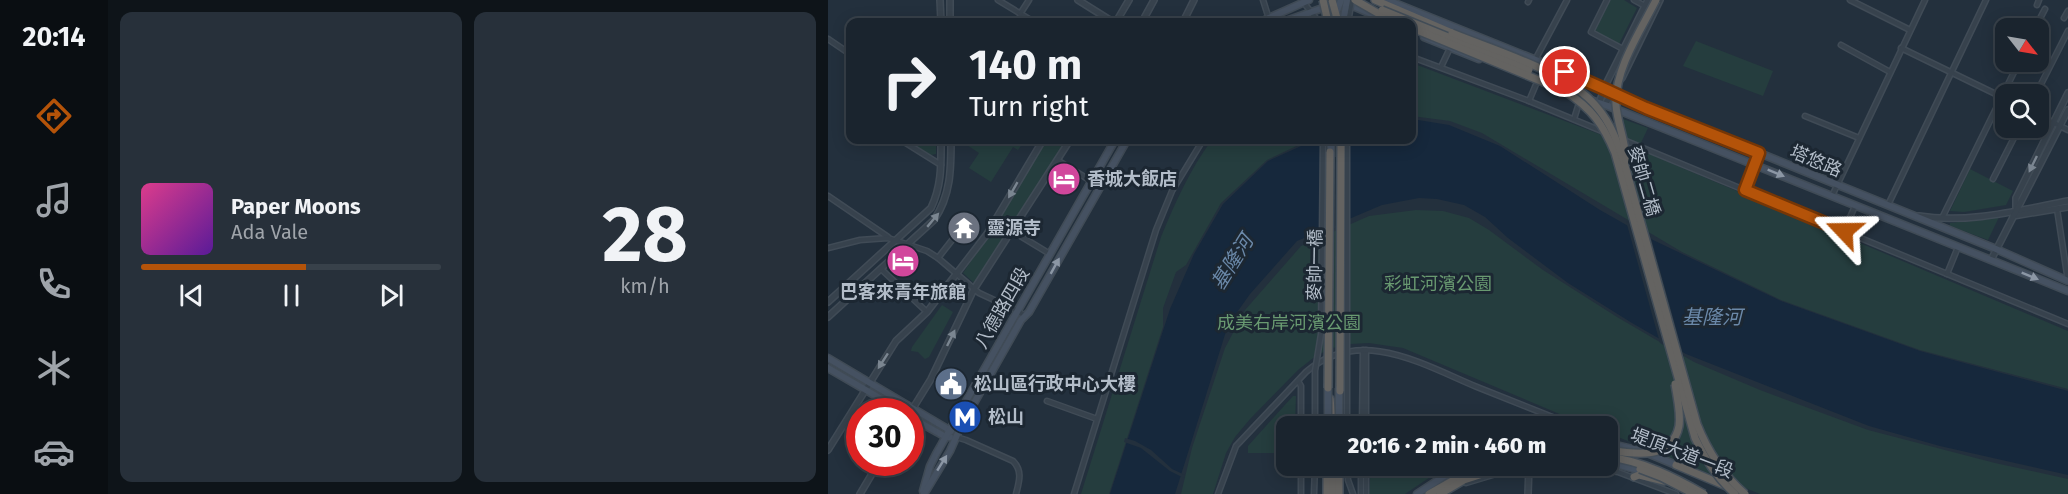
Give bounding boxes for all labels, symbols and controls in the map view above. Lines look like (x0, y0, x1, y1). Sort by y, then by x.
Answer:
north arrow (1995, 18, 2049, 72)
map controls (1995, 18, 2049, 138)
text: 20:14 (22, 21, 86, 53)
text: 140 m (969, 40, 1082, 90)
icon: right (870, 42, 948, 120)
pin (1539, 46, 1590, 97)
icon: arrive (1548, 55, 1581, 88)
button: search (1995, 84, 2049, 138)
text: Turn right (969, 91, 1089, 123)
icon: directions (33, 95, 75, 137)
street label: 塔悠路 (1787, 140, 1845, 182)
street label: 麥帥二橋 (1624, 143, 1664, 219)
one-way arrow (2028, 156, 2037, 173)
hotel icon: 香城大飯店 (1046, 161, 1082, 197)
place label: 香城大飯店 (1087, 168, 1177, 190)
one-way arrow (1767, 169, 1785, 178)
icon: music (33, 179, 75, 221)
one-way arrow (1008, 181, 1018, 198)
text: 28 (602, 188, 688, 282)
text: Paper Moons (231, 193, 361, 220)
position arrow (1812, 199, 1876, 263)
temple icon: 靈源寺 (946, 210, 982, 246)
one-way arrow (926, 212, 939, 228)
place label: 靈源寺 (987, 217, 1041, 239)
text: Ada Vale (231, 220, 308, 244)
water label: 基隆河 (1206, 227, 1260, 294)
street label: 麥帥一橋 (1303, 229, 1327, 301)
hotel icon: 巴客來青年旅館 (885, 243, 921, 279)
one-way arrow (1049, 258, 1060, 274)
icon: phone (33, 263, 75, 305)
street label: 八德路四段 (970, 264, 1034, 352)
one-way arrow (2021, 271, 2039, 281)
park label: 彩虹河濱公園 (1384, 273, 1492, 295)
text: km/h (620, 274, 670, 298)
icon: previous (175, 279, 208, 312)
icon: pause (275, 279, 308, 312)
icon: next (375, 279, 408, 312)
place label: 巴客來青年旅館 (840, 281, 966, 303)
water label: 基隆河 (1682, 305, 1746, 329)
park label: 成美右岸河濱公園 (1217, 312, 1361, 334)
one-way arrow (946, 330, 956, 347)
icon: climate (33, 347, 75, 389)
one-way arrow (878, 353, 889, 369)
public building icon: 松山區行政中心大樓 (933, 366, 969, 402)
place label: 松山區行政中心大樓 (974, 373, 1136, 395)
speed limit sign: 30 (846, 398, 924, 476)
metro station icon: 松山 (947, 399, 983, 435)
place label: 松山 (988, 406, 1024, 428)
street label: 堤頂大道一段 (1628, 423, 1736, 483)
icon: car (33, 431, 75, 473)
text: 20:16 · 2 min · 460 m (1348, 432, 1546, 459)
one-way arrow (937, 454, 948, 471)

